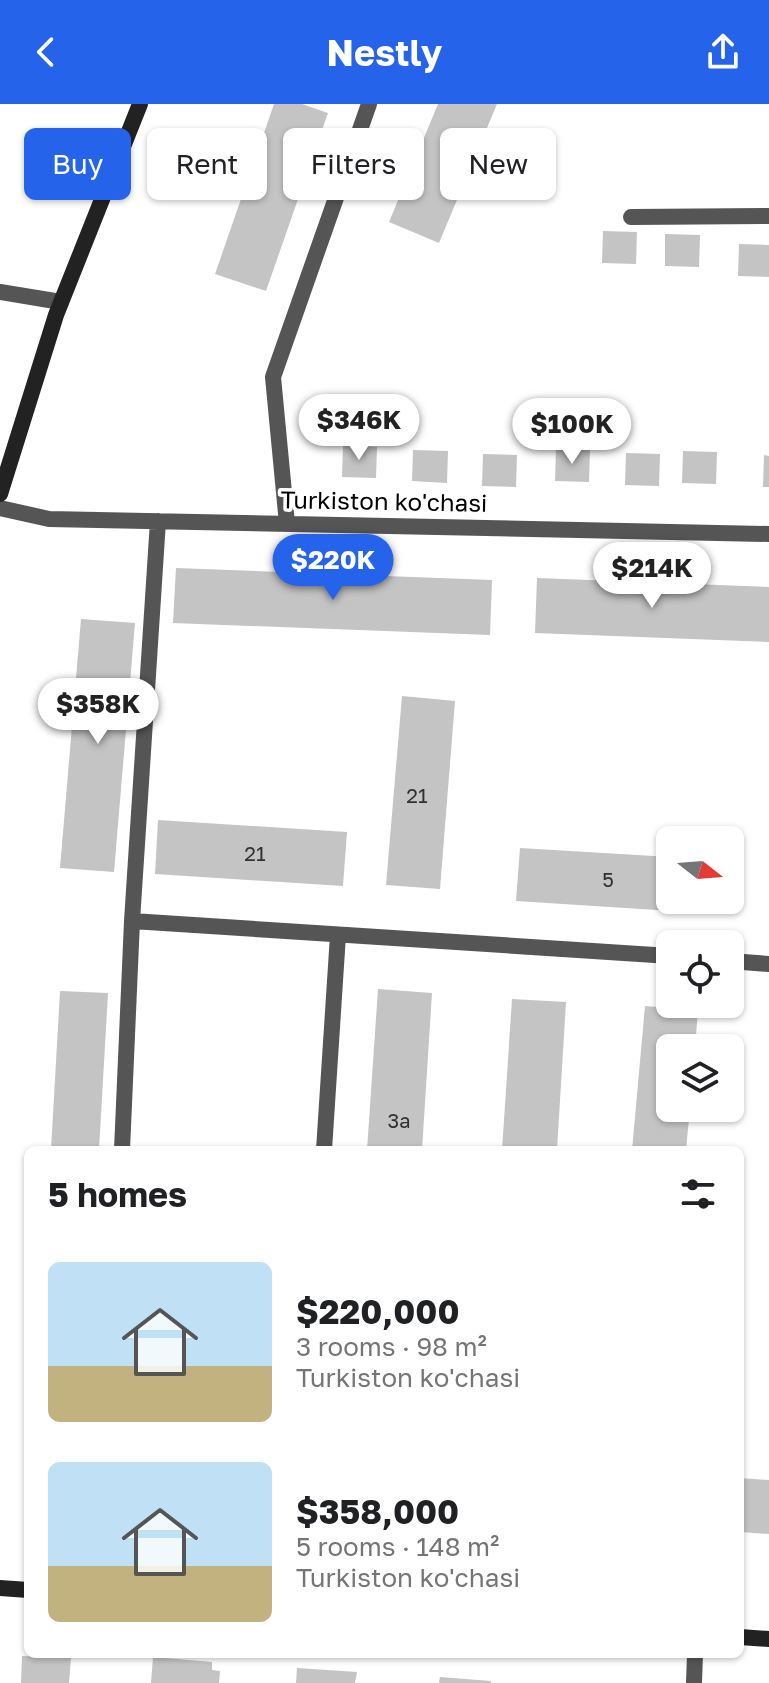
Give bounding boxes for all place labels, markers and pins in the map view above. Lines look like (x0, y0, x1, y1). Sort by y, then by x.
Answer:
pin: $346K (303, 394, 415, 462)
pin: $100K (516, 398, 628, 466)
pin: $220K (277, 534, 389, 602)
pin: $214K (596, 542, 708, 610)
pin: $358K (42, 678, 154, 746)

